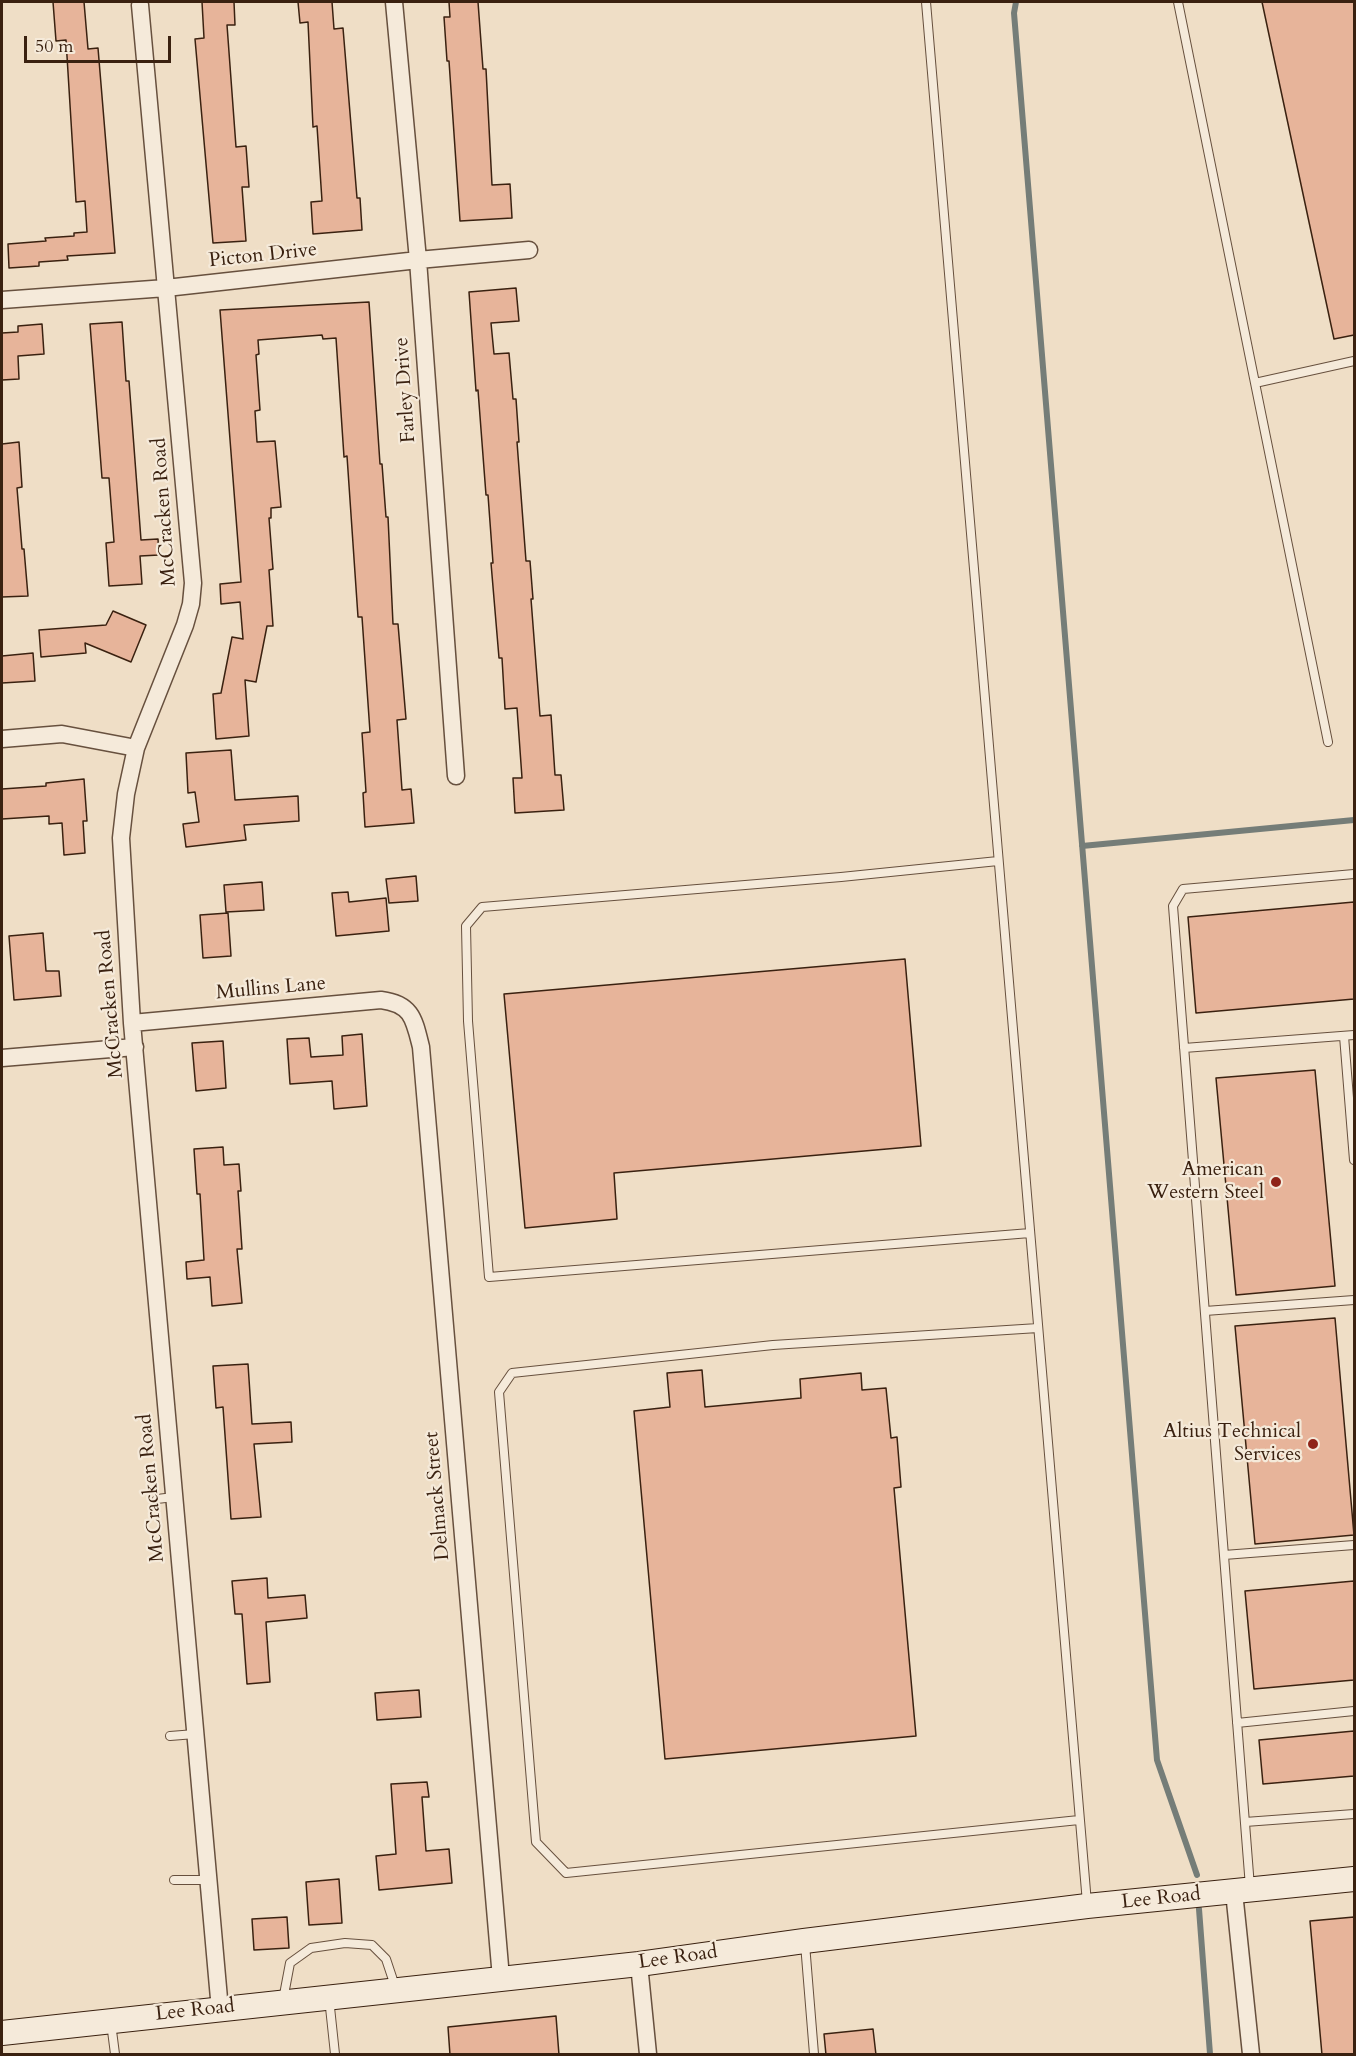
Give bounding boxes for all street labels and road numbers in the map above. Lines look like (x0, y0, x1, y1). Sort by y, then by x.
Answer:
street label: Picton Drive (208, 238, 318, 274)
street label: Farley Drive (390, 336, 422, 444)
street label: McCracken Road (148, 437, 182, 587)
street label: McCracken Road (93, 929, 129, 1079)
street label: Mullins Lane (215, 972, 327, 1006)
street label: McCracken Road (134, 1413, 170, 1563)
street label: Delmack Street (420, 1431, 456, 1561)
street label: Lee Road (1120, 1883, 1202, 1915)
street label: Lee Road (637, 1941, 719, 1975)
street label: Lee Road (154, 1995, 236, 2027)

